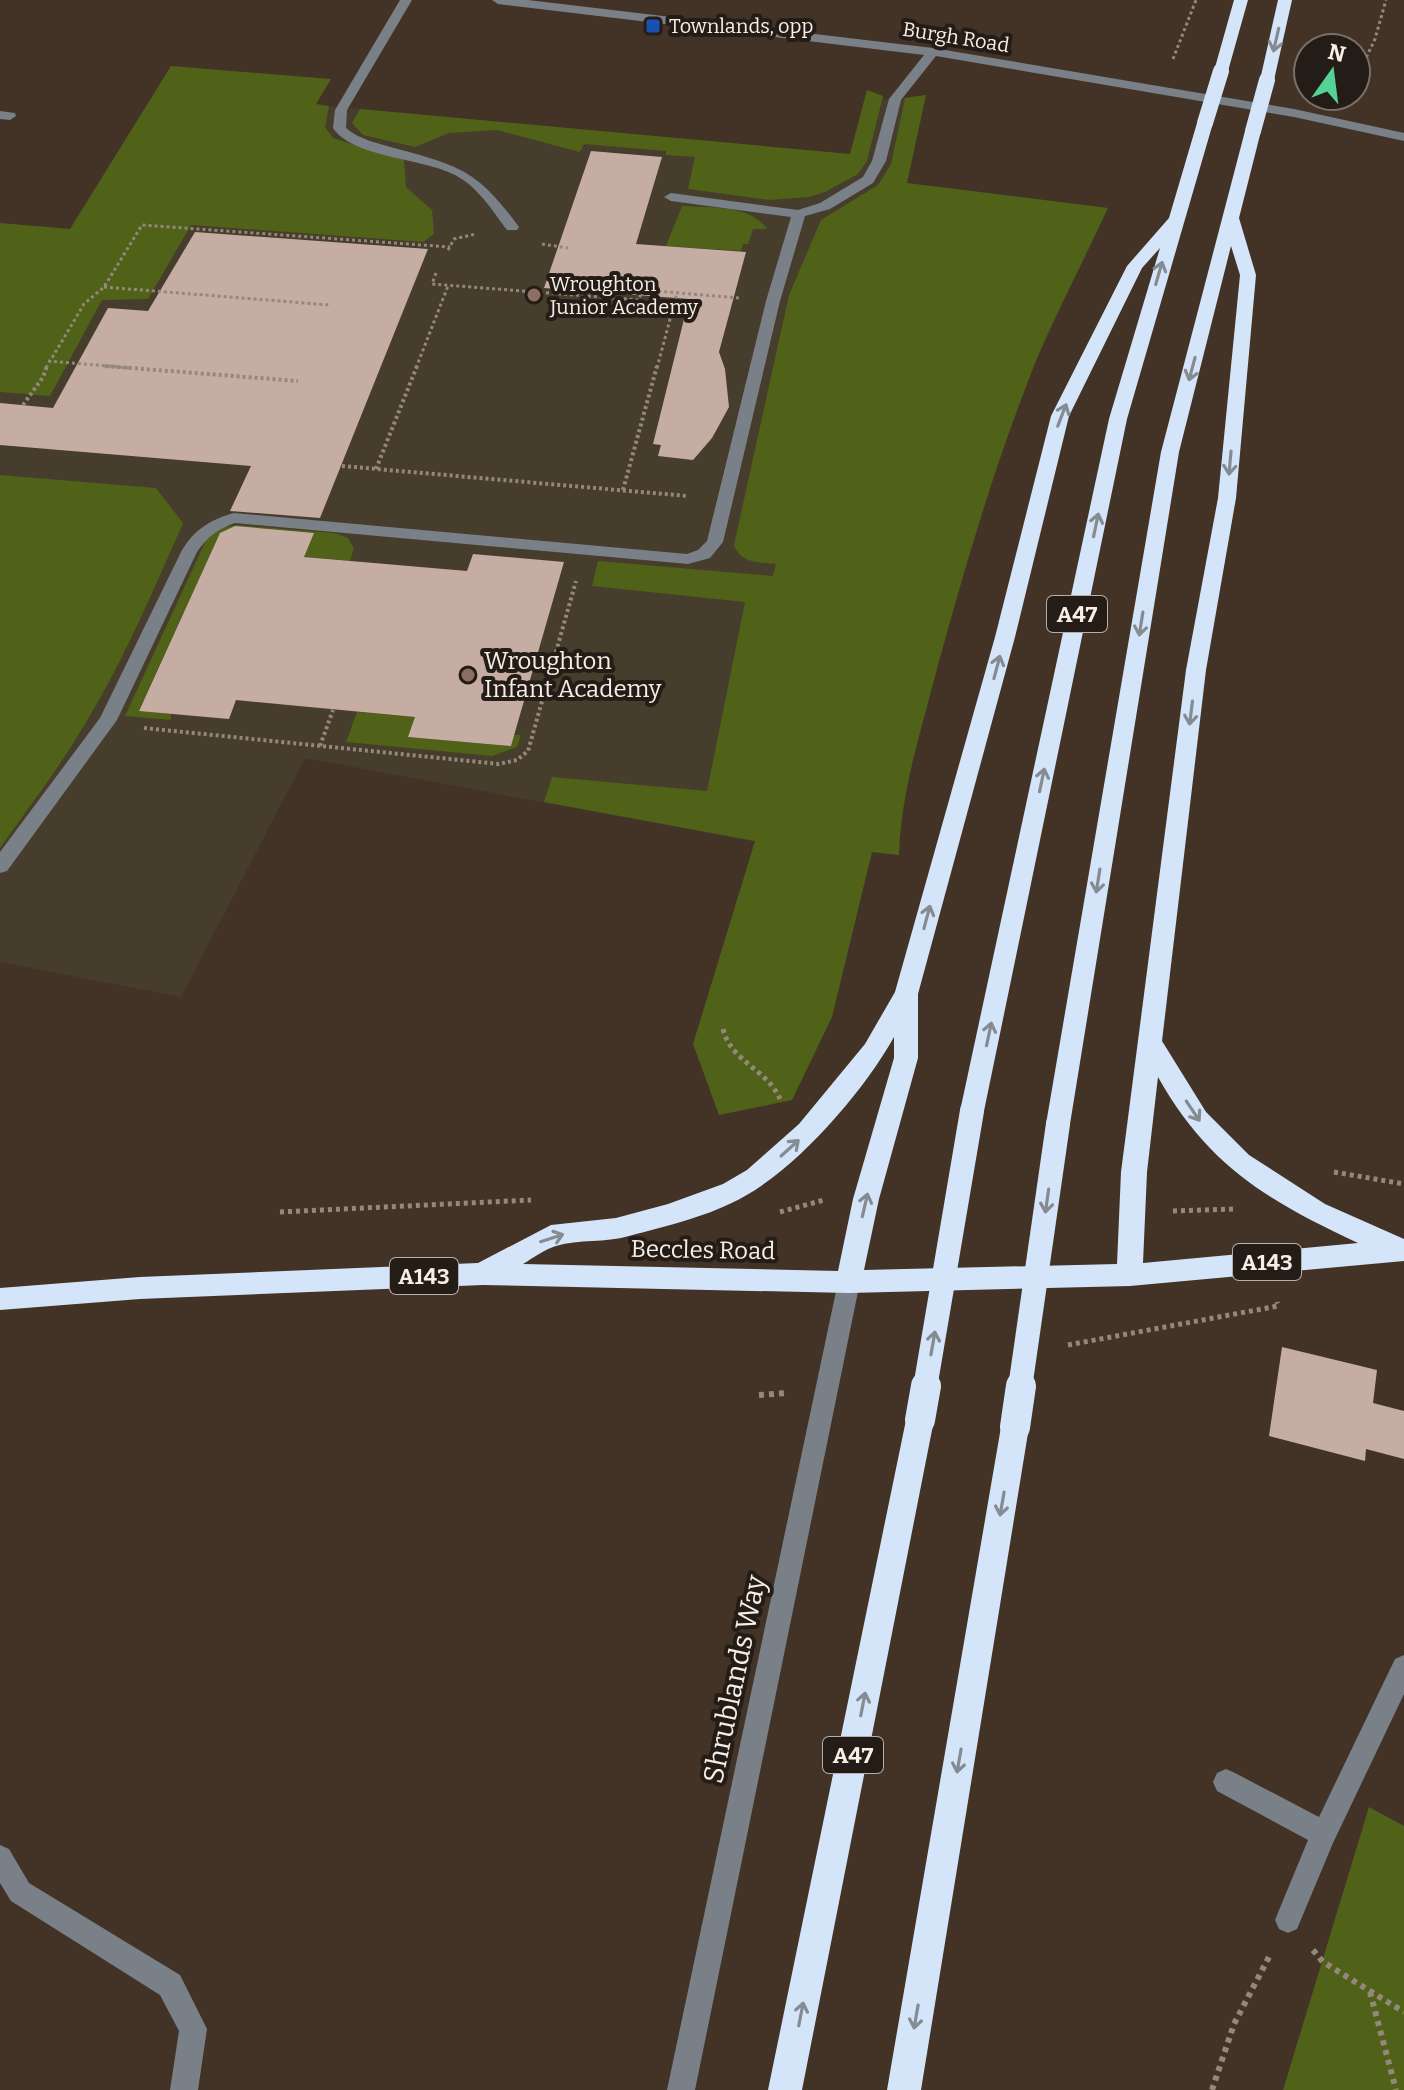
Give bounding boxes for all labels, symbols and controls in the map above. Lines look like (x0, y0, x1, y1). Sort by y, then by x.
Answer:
place label: Townlands, opp (669, 14, 813, 38)
marker: Townlands, opp (644, 17, 662, 35)
street label: Burgh Road (901, 17, 1011, 57)
one-way arrow (1268, 26, 1283, 52)
north arrow (1292, 32, 1372, 112)
text: N (1325, 38, 1348, 68)
one-way arrow (1152, 261, 1167, 287)
place label: Wroughton Junior Academy (549, 272, 699, 319)
marker: Wroughton Junior Academy (525, 286, 543, 304)
one-way arrow (1184, 356, 1199, 382)
one-way arrow (1056, 403, 1070, 428)
one-way arrow (1222, 449, 1237, 476)
one-way arrow (1089, 513, 1104, 539)
road number: A47 (1047, 596, 1107, 632)
one-way arrow (1133, 611, 1148, 636)
place label: Wroughton Infant Academy (484, 647, 662, 703)
one-way arrow (990, 654, 1005, 680)
marker: Wroughton Infant Academy (459, 666, 477, 684)
one-way arrow (1183, 700, 1198, 725)
one-way arrow (1035, 768, 1050, 793)
one-way arrow (1090, 867, 1105, 893)
one-way arrow (921, 905, 936, 931)
one-way arrow (982, 1022, 997, 1048)
one-way arrow (1184, 1099, 1201, 1121)
one-way arrow (780, 1138, 800, 1157)
one-way arrow (1039, 1188, 1054, 1214)
one-way arrow (858, 1193, 873, 1219)
one-way arrow (539, 1230, 564, 1244)
street label: Beccles Road (630, 1235, 776, 1265)
road number: A143 (1233, 1244, 1301, 1280)
road number: A143 (390, 1258, 458, 1294)
one-way arrow (926, 1331, 941, 1356)
one-way arrow (994, 1491, 1009, 1516)
street label: Shrublands Way (696, 1572, 773, 1786)
one-way arrow (856, 1691, 871, 1717)
road number: A47 (823, 1737, 883, 1773)
one-way arrow (951, 1747, 966, 1773)
one-way arrow (794, 2001, 809, 2027)
one-way arrow (908, 2004, 923, 2029)

